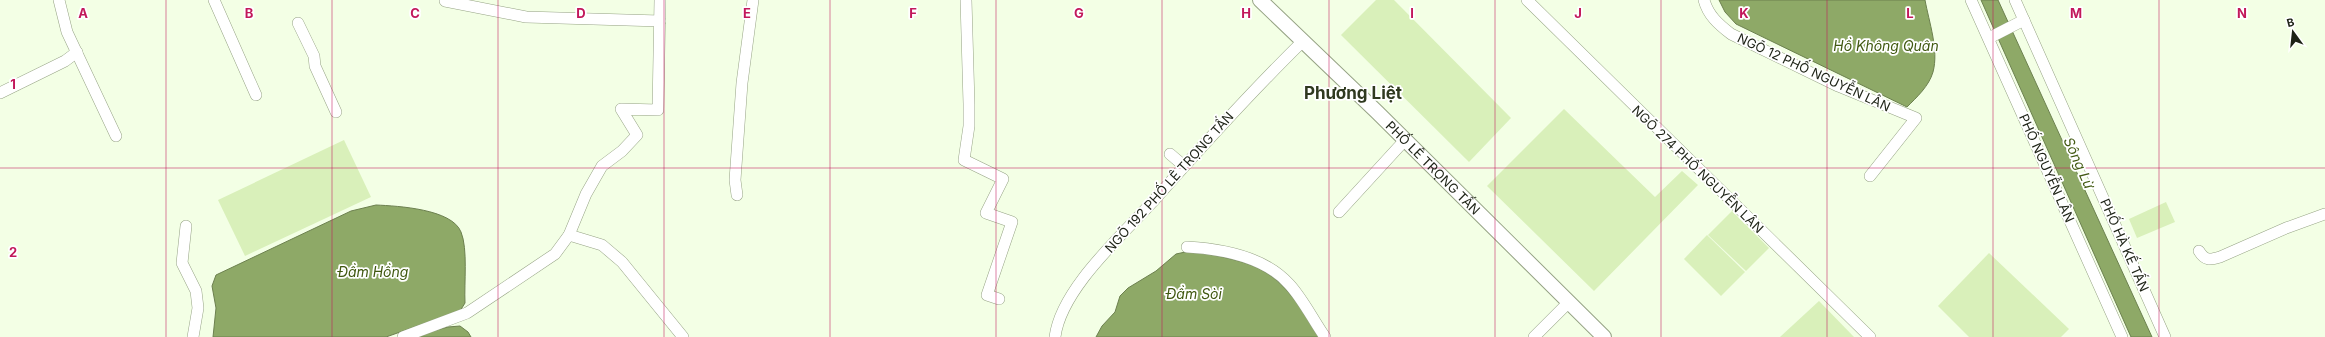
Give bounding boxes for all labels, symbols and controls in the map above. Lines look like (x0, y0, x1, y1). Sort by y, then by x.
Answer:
text: A (78, 5, 88, 21)
text: B (245, 5, 254, 21)
text: C (410, 5, 420, 21)
text: D (576, 5, 586, 21)
text: E (743, 5, 751, 21)
text: F (909, 5, 917, 21)
text: G (1074, 5, 1084, 21)
text: H (1241, 5, 1251, 21)
text: I (1410, 5, 1414, 21)
text: J (1574, 5, 1582, 21)
text: K (1739, 5, 1749, 21)
text: L (1906, 5, 1914, 21)
text: M (2070, 5, 2082, 21)
text: N (2237, 5, 2247, 21)
north arrow (2273, 12, 2313, 52)
text: B (2285, 15, 2296, 30)
street label: NGÕ 12 PHỐ NGUYỄN LÂN (1735, 27, 1894, 115)
water label: Hồ Không Quân (1833, 37, 1939, 54)
text: 1 (10, 76, 16, 92)
district label: Phương Liệt (1304, 83, 1402, 103)
street label: NGÕ 274 PHỐ NGUYỄN LÂN (1629, 100, 1769, 236)
street label: NGÕ 192 PHỐ LÊ TRỌNG TẤN (1100, 107, 1237, 256)
street label: PHỐ NGUYỄN LÂN (2016, 110, 2081, 225)
street label: PHỐ LÊ TRỌNG TẤN (1383, 117, 1484, 218)
water label: Sông Lừ (2061, 134, 2099, 192)
street label: PHỐ HÀ KẾ TẤN (2097, 195, 2154, 294)
text: 2 (9, 244, 17, 260)
water label: Đầm Hồng (337, 263, 409, 280)
water label: Đầm Sòi (1165, 285, 1223, 302)

